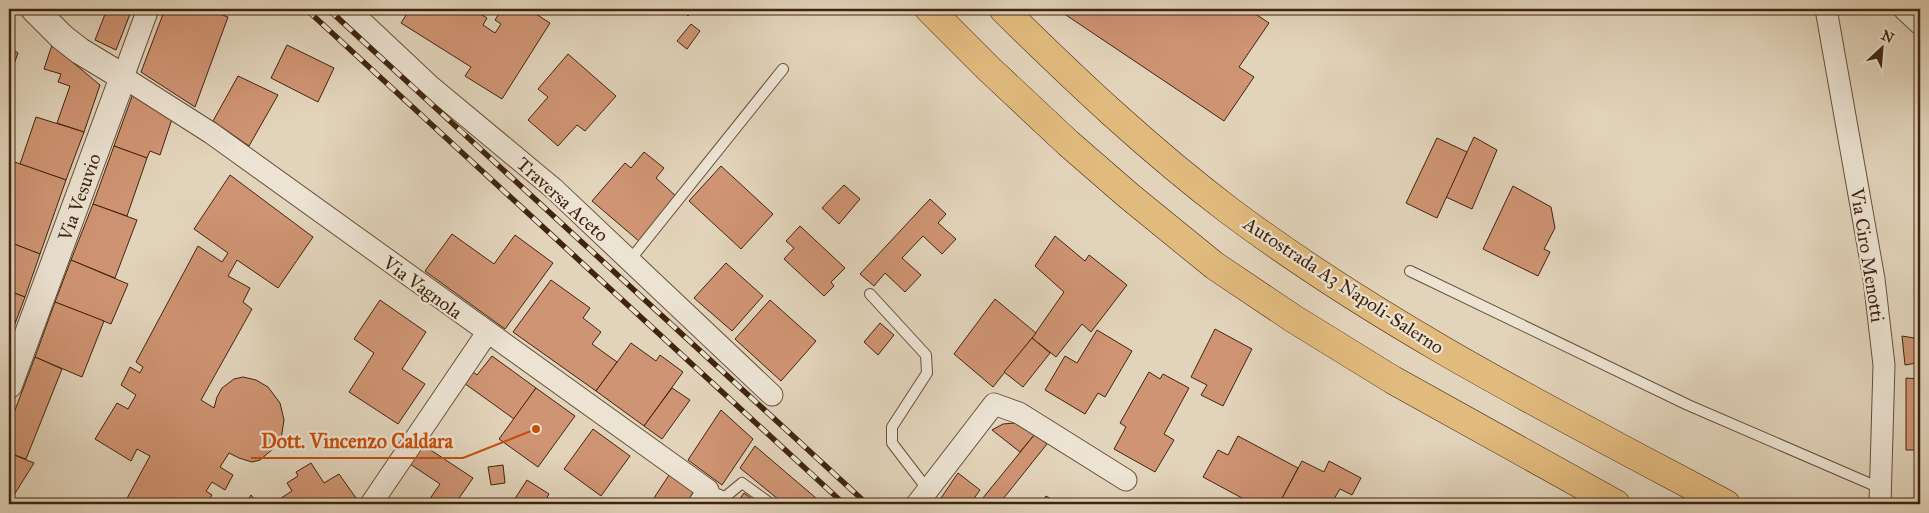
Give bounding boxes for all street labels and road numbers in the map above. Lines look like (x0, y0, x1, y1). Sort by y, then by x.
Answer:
street label: Via Vesuvio (53, 150, 106, 245)
street label: Traversa Aceto (512, 152, 614, 247)
street label: Via Ciro Menotti (1845, 185, 1889, 324)
street label: Autostrada A3 Napoli-Salerno (1238, 211, 1448, 359)
street label: Via Vagnola (377, 250, 468, 325)

